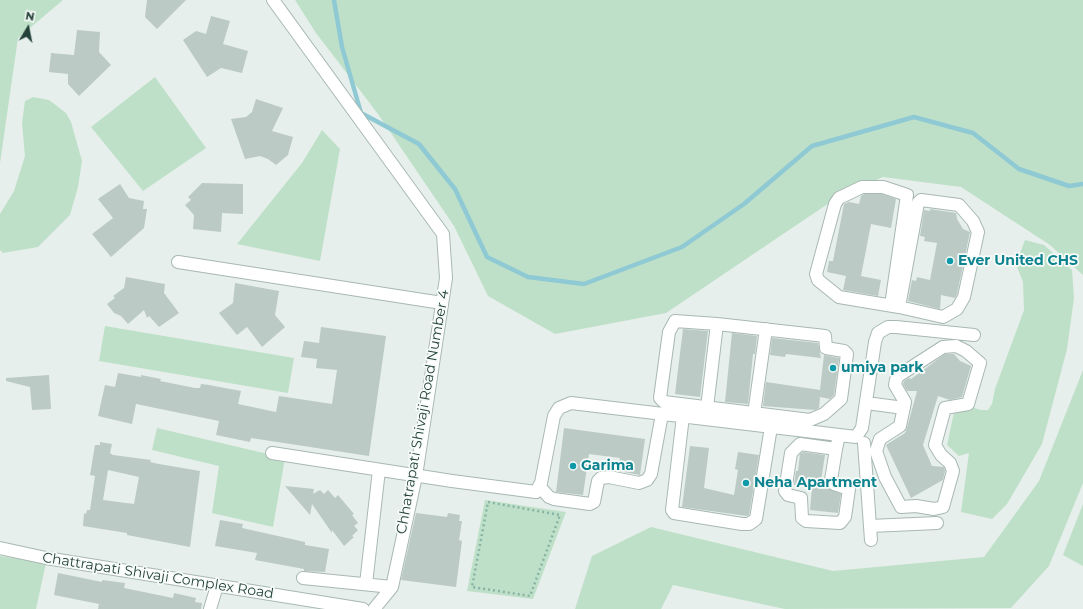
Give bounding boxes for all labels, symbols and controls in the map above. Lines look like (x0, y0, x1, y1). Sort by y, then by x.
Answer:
north arrow (8, 8, 48, 48)
text: N (24, 9, 36, 24)
place label: Ever United CHS (958, 253, 1078, 269)
marker: Ever United CHS (945, 256, 955, 266)
street label: Chhatrapati Shivaji Road Number 4 (393, 288, 453, 536)
place label: umiya park (841, 360, 924, 376)
marker: umiya park (828, 363, 838, 373)
place label: Garima (581, 458, 634, 474)
marker: Garima (568, 461, 578, 471)
place label: Neha Apartment (754, 475, 877, 491)
marker: Neha Apartment (741, 478, 751, 488)
street label: Chattrapati Shivaji Complex Road (41, 549, 275, 603)

